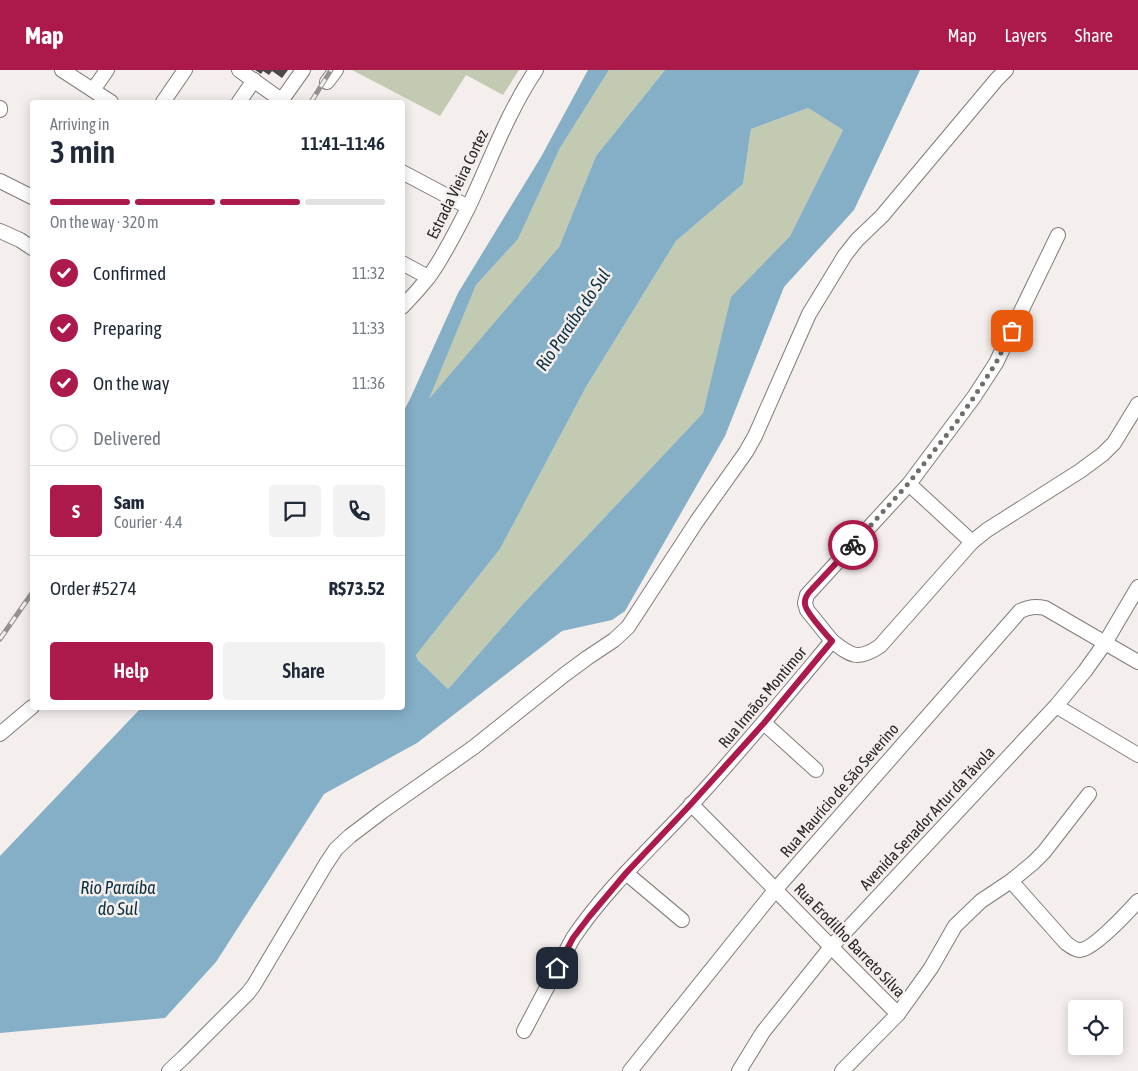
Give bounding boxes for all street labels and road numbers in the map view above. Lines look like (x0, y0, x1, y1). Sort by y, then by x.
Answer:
street label: Estrada Vieira Cortez (423, 126, 491, 242)
street label: Rua Irmãos Montimor (714, 643, 810, 751)
street label: Rua Maurício de São Severino (776, 720, 902, 860)
street label: Avenida Senador Artur da Távola (856, 743, 998, 893)
street label: Rua Erodilho Barreto Silva (791, 879, 909, 1001)

